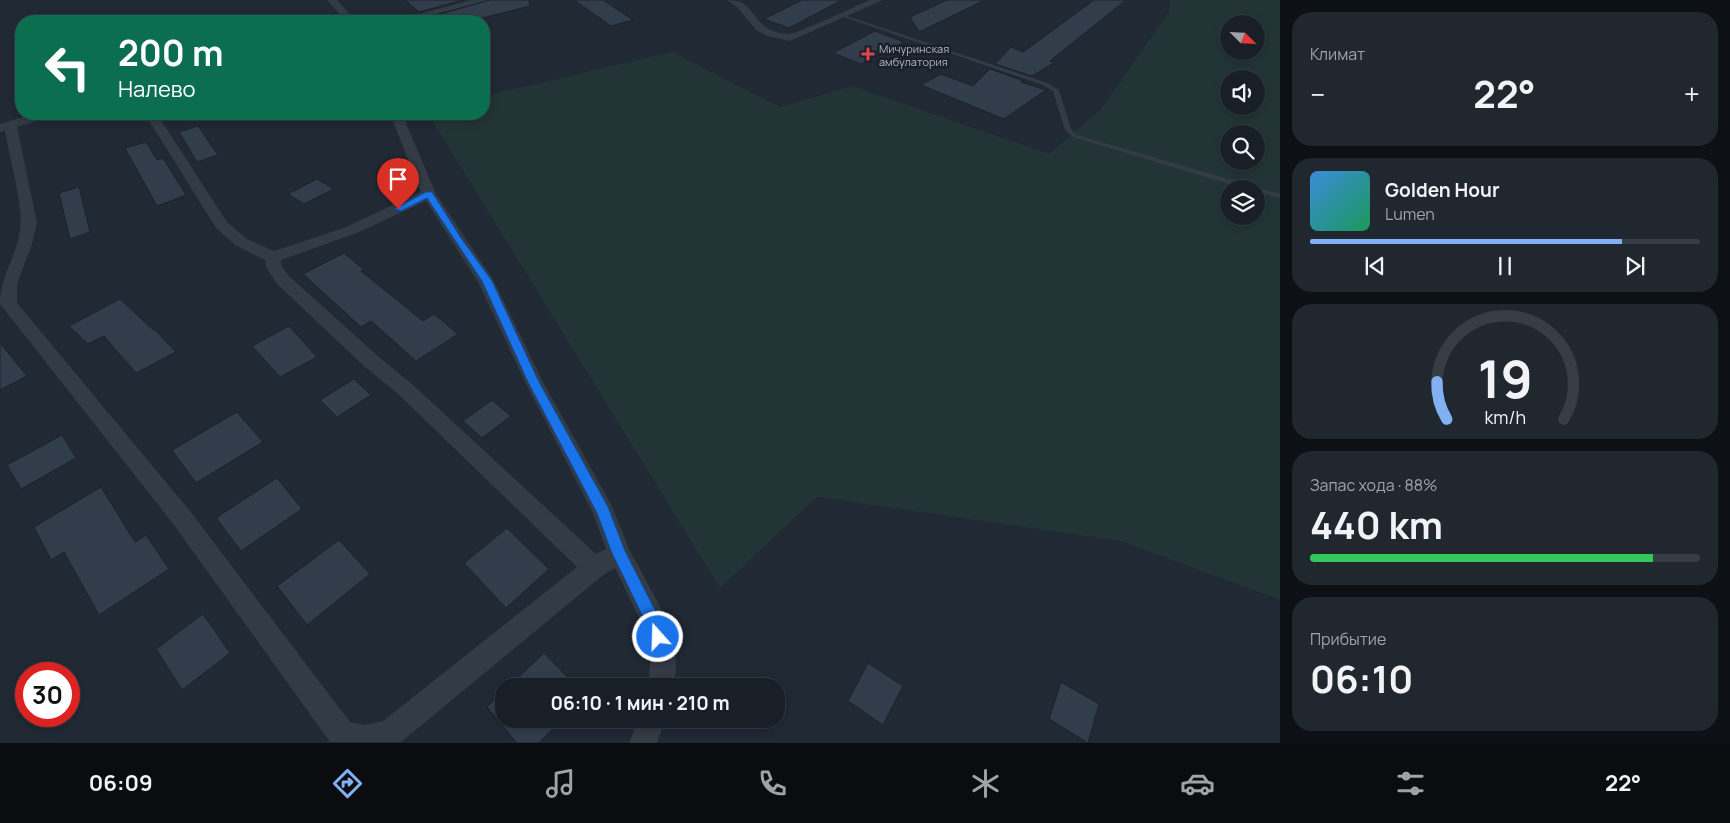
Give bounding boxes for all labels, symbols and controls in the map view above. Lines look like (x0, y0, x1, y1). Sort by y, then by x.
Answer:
north arrow (1220, 15, 1265, 60)
map controls (1220, 15, 1265, 225)
text: 200 m (118, 29, 223, 77)
icon: left (35, 35, 100, 100)
place label: Мичуринская амбулатория (879, 41, 949, 69)
text: Климат (1310, 43, 1365, 65)
marker: Мичуринская амбулатория (861, 47, 875, 61)
text: 22° (1473, 67, 1536, 119)
button: sound (1220, 70, 1265, 115)
text: Налево (118, 74, 196, 104)
text: − (1310, 75, 1325, 113)
text: + (1684, 75, 1700, 113)
button: search (1220, 125, 1265, 170)
pin (377, 158, 419, 209)
icon: arrive (384, 165, 412, 193)
text: Golden Hour (1385, 177, 1499, 203)
button: layers (1220, 180, 1265, 225)
text: Lumen (1385, 203, 1435, 225)
icon: previous (1361, 252, 1389, 280)
icon: pause (1491, 252, 1519, 280)
icon: next (1621, 252, 1649, 280)
text: 19 (1477, 343, 1533, 414)
text: km/h (1484, 405, 1526, 429)
text: Запас хода · 88% (1310, 474, 1438, 496)
text: 440 km (1310, 498, 1443, 550)
position arrow (631, 610, 683, 662)
text: Прибытие (1310, 628, 1386, 650)
text: 06:10 (1310, 652, 1413, 704)
speed limit sign: 30 (15, 662, 80, 727)
text: 06:10 · 1 мин · 210 m (550, 690, 730, 716)
icon: directions (330, 766, 365, 801)
icon: music (543, 766, 578, 801)
icon: phone (755, 766, 790, 801)
icon: climate (968, 766, 1003, 801)
icon: car (1180, 766, 1215, 801)
icon: filters (1393, 766, 1428, 801)
text: 06:09 (89, 768, 153, 798)
text: 22° (1605, 768, 1641, 798)

